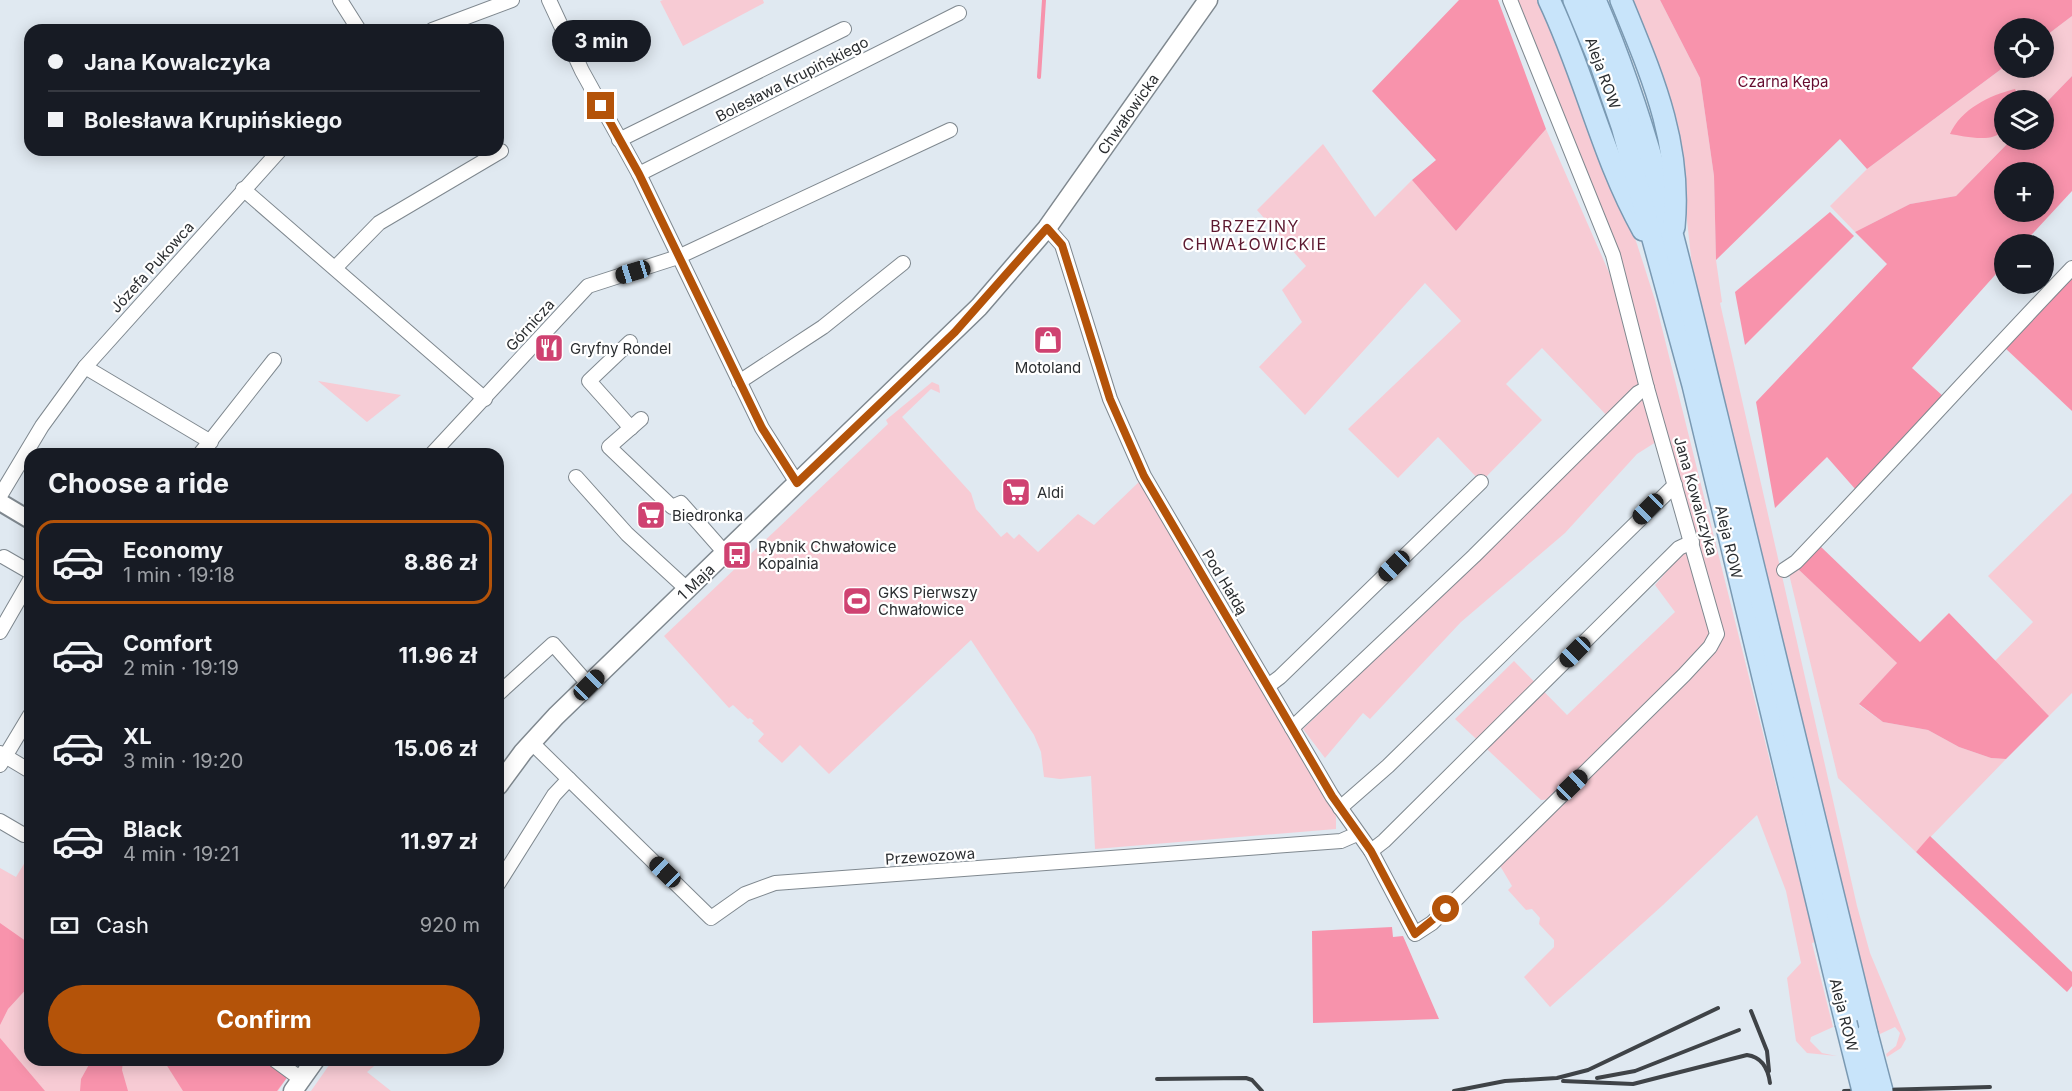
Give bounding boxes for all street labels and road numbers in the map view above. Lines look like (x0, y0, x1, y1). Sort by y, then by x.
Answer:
street label: Bolesława Krupińskiego (712, 32, 872, 126)
street label: Aleja ROW (1581, 35, 1625, 112)
street label: Chwałowicka (1093, 70, 1163, 158)
street label: Józefa Pukowca (106, 217, 198, 317)
street label: Górnicza (502, 295, 558, 355)
street label: Jana Kowalczyka (1670, 434, 1722, 558)
street label: Aleja ROW (1711, 503, 1747, 581)
street label: Pod Hałdą (1198, 546, 1252, 618)
street label: 1 Maja (673, 560, 719, 604)
street label: Przewozowa (884, 843, 976, 869)
street label: Aleja ROW (1826, 976, 1862, 1054)

